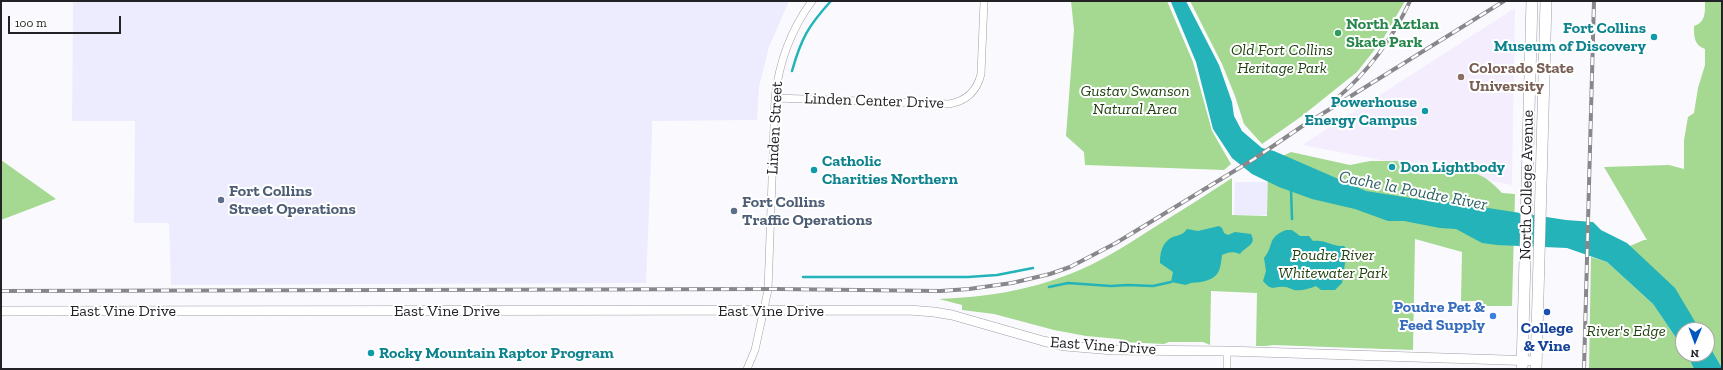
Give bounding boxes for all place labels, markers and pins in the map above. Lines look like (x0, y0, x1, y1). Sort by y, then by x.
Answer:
place label: North Aztlan Skate Park (1346, 14, 1439, 52)
place label: Fort Collins Museum of Discovery (1494, 18, 1646, 56)
marker: North Aztlan Skate Park (1333, 28, 1343, 38)
marker: Fort Collins Museum of Discovery (1649, 32, 1659, 42)
place label: Colorado State University (1469, 58, 1574, 96)
marker: Colorado State University (1456, 72, 1466, 82)
place label: Powerhouse Energy Campus (1304, 92, 1417, 130)
marker: Powerhouse Energy Campus (1420, 106, 1430, 116)
place label: Catholic Charities Northern (822, 151, 958, 189)
place label: Don Lightbody (1400, 157, 1505, 177)
marker: Don Lightbody (1387, 162, 1397, 172)
marker: Catholic Charities Northern (809, 165, 819, 175)
place label: Fort Collins Street Operations (229, 181, 356, 219)
place label: Fort Collins Traffic Operations (742, 192, 872, 230)
marker: Fort Collins Street Operations (216, 195, 226, 205)
marker: Fort Collins Traffic Operations (729, 206, 739, 216)
place label: Poudre Pet & Feed Supply (1393, 297, 1485, 335)
marker: College & Vine (1542, 307, 1552, 317)
marker: Poudre Pet & Feed Supply (1488, 311, 1498, 321)
place label: College & Vine (1521, 318, 1573, 356)
place label: Rocky Mountain Raptor Program (379, 343, 614, 363)
marker: Rocky Mountain Raptor Program (366, 348, 376, 358)

